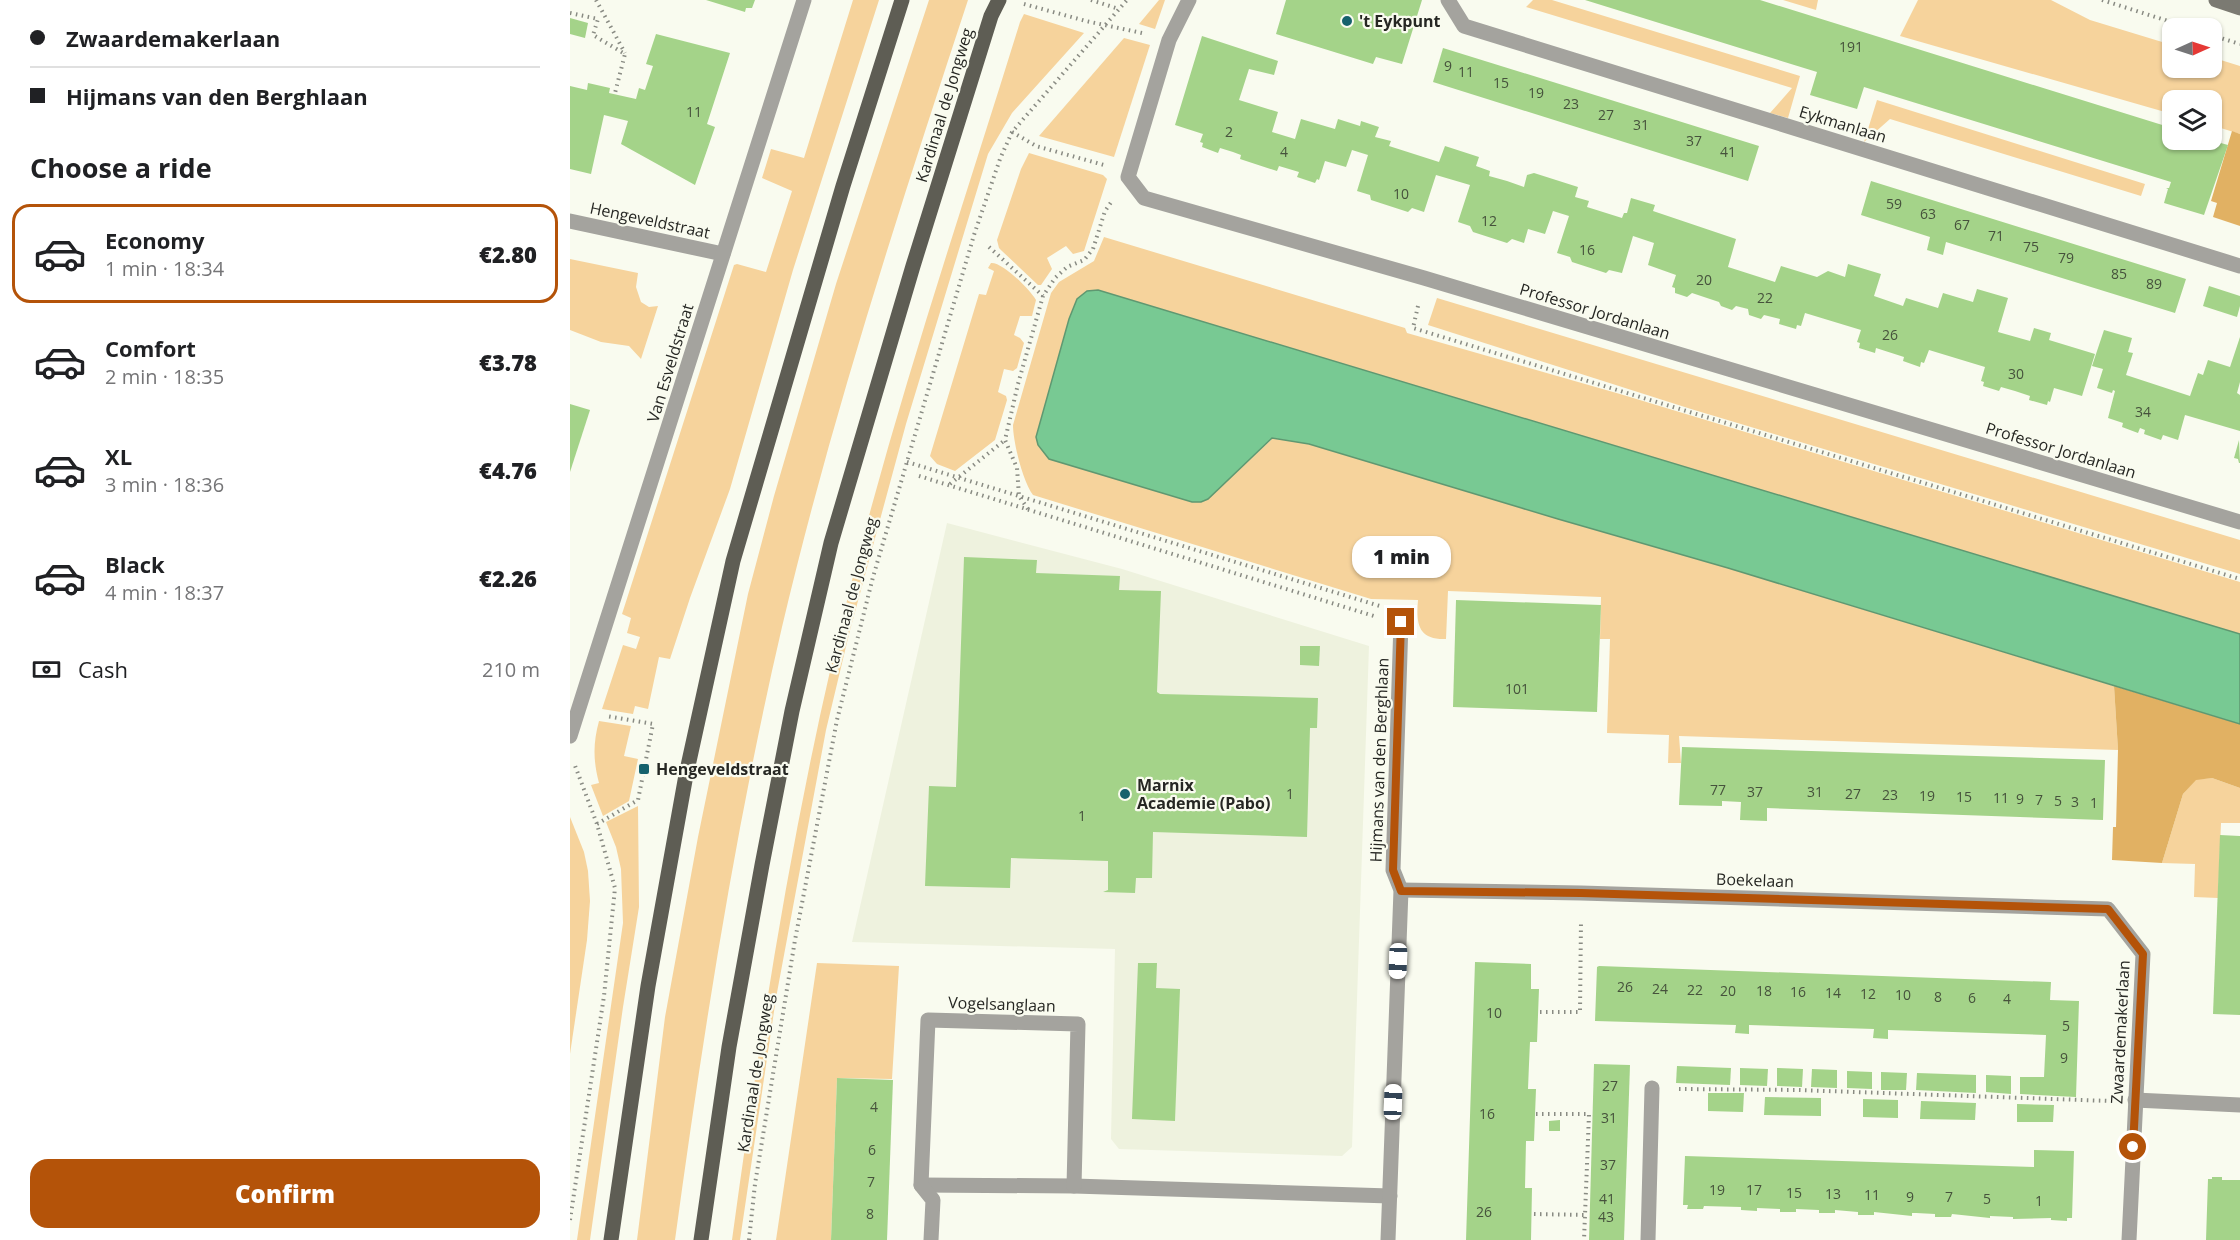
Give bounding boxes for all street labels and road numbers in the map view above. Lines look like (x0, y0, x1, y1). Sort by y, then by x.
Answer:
street label: Kardinaal de Jongweg (910, 25, 978, 185)
street label: Eykmanlaan (1797, 100, 1889, 148)
street label: Hengeveldstraat (588, 197, 712, 244)
street label: Professor Jordanlaan (1517, 278, 1673, 344)
street label: Van Esveldstraat (641, 301, 699, 425)
street label: Professor Jordanlaan (1983, 417, 2139, 483)
street label: Kardinaal de Jongweg (820, 514, 882, 675)
street label: Hijmans van den Berghlaan (1364, 657, 1394, 863)
street label: Boekelaan (1716, 868, 1794, 892)
street label: Zwaardemakerlaan (2105, 960, 2135, 1104)
street label: Vogelsanglaan (948, 991, 1056, 1017)
street label: Kardinaal de Jongweg (732, 992, 778, 1154)

